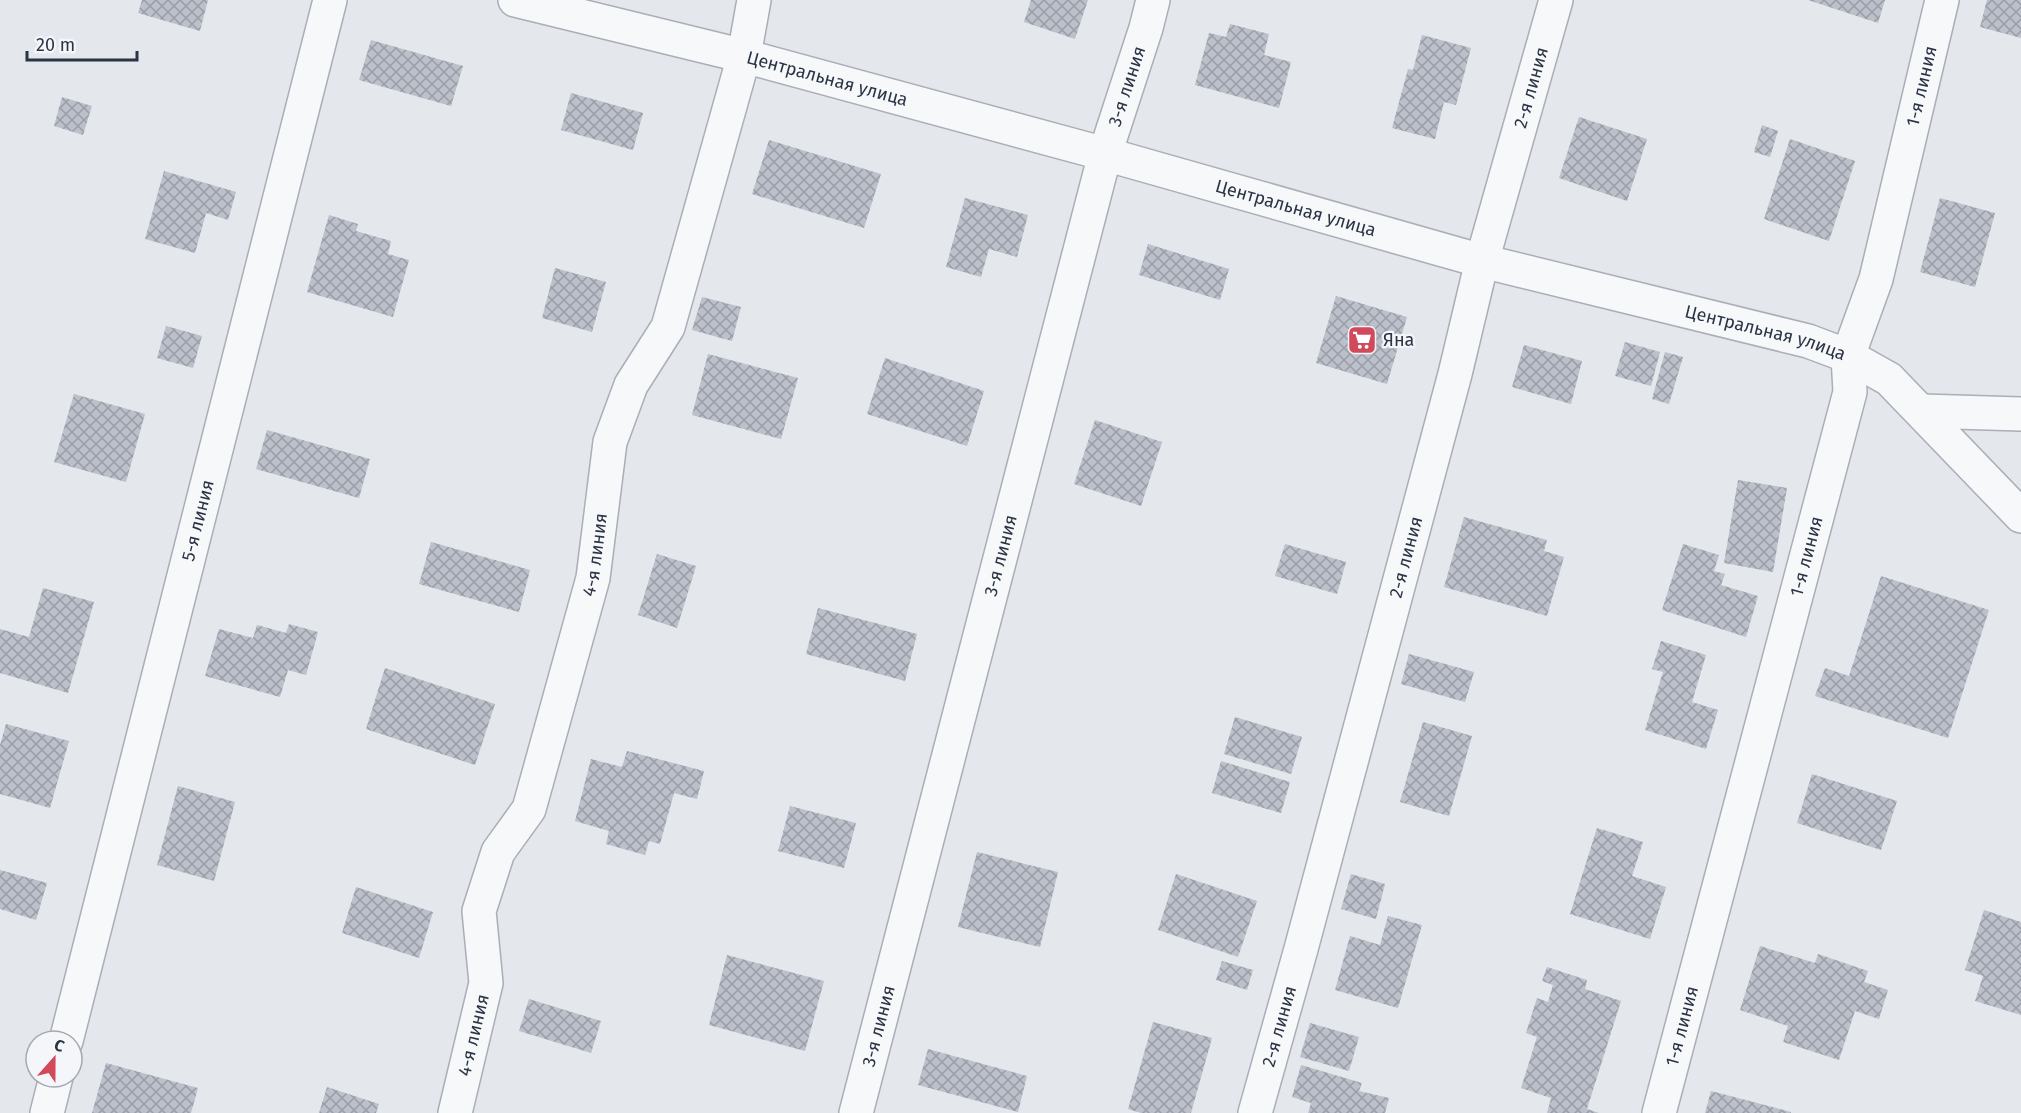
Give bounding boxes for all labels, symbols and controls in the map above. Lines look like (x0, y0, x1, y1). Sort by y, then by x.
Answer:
scale bar (27, 24, 136, 62)
text: 20 m (36, 34, 75, 56)
street label: 3-я линия (1104, 43, 1150, 129)
street label: 1-я линия (1901, 44, 1942, 129)
street label: 2-я линия (1509, 45, 1553, 131)
street label: Центральная улица (744, 46, 910, 111)
street label: Центральная улица (1213, 175, 1378, 241)
street label: Центральная улица (1683, 300, 1849, 365)
supermarket icon: Яна (1346, 324, 1378, 356)
place label: Яна (1383, 329, 1414, 351)
street label: 5-я линия (177, 477, 219, 564)
street label: 4-я линия (577, 512, 612, 599)
street label: 3-я линия (980, 512, 1022, 599)
street label: 2-я линия (1385, 514, 1427, 600)
street label: 1-я линия (1785, 514, 1828, 599)
street label: 3-я линия (858, 983, 900, 1069)
street label: 2-я линия (1257, 983, 1301, 1069)
street label: 1-я линия (1661, 984, 1703, 1068)
street label: 4-я линия (453, 992, 494, 1079)
north arrow (24, 1029, 84, 1089)
text: С (51, 1035, 68, 1056)

